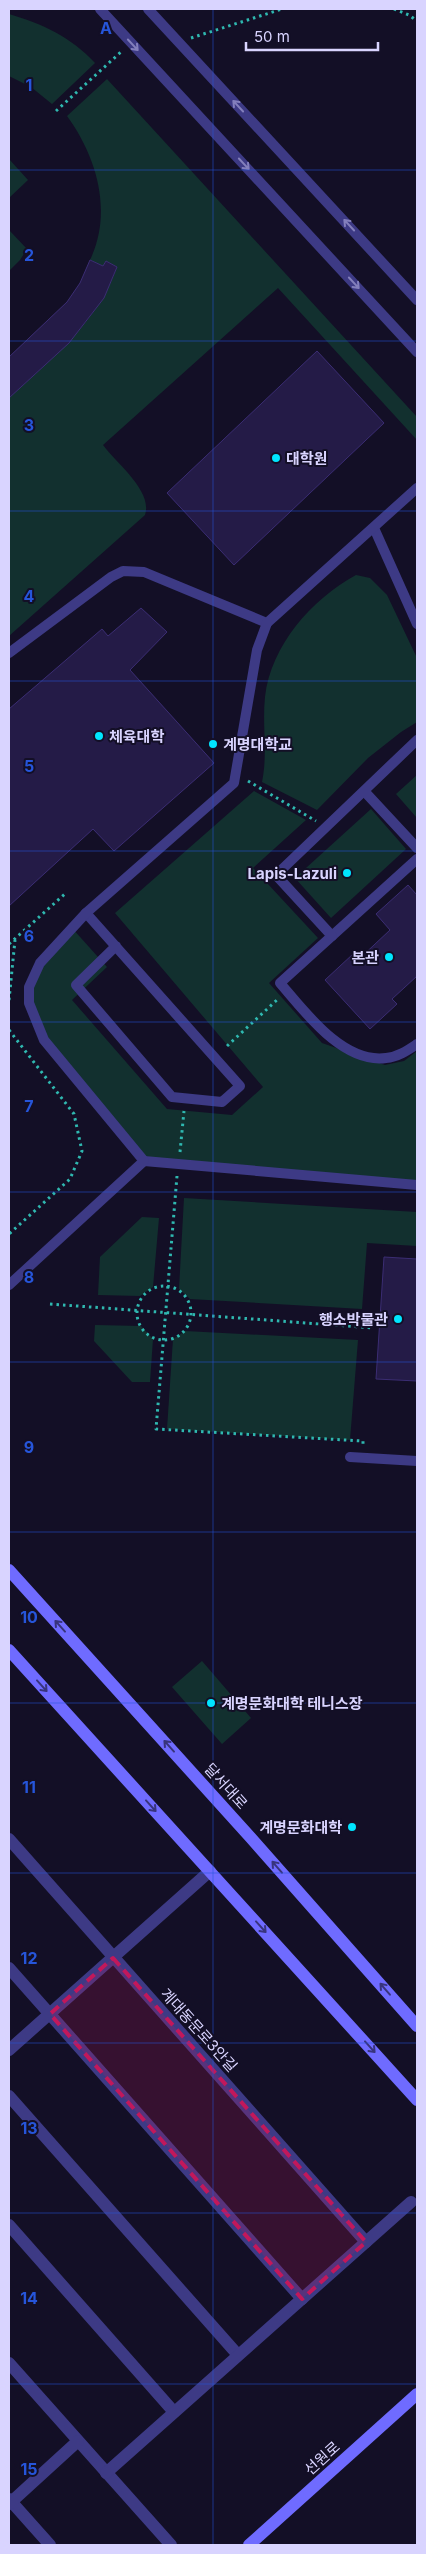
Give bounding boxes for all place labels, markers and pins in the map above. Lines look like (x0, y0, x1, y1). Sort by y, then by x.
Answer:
place label: 대학원 (286, 449, 327, 468)
marker: 대학원 (270, 452, 282, 464)
place label: 체육대학 (109, 727, 164, 746)
marker: 체육대학 (93, 730, 105, 742)
place label: 계명대학교 (223, 735, 292, 754)
marker: 계명대학교 (207, 738, 219, 750)
place label: Lapis-Lazuli (248, 864, 337, 883)
marker: Lapis-Lazuli (341, 867, 353, 879)
place label: 본관 (351, 948, 379, 967)
marker: 본관 (383, 951, 395, 963)
place label: 행소박물관 (319, 1310, 388, 1329)
marker: 행소박물관 (392, 1313, 404, 1325)
place label: 계명문화대학 테니스장 (221, 1694, 363, 1713)
marker: 계명문화대학 테니스장 (205, 1697, 217, 1709)
place label: 계명문화대학 (259, 1818, 342, 1837)
marker: 계명문화대학 (346, 1821, 358, 1833)

